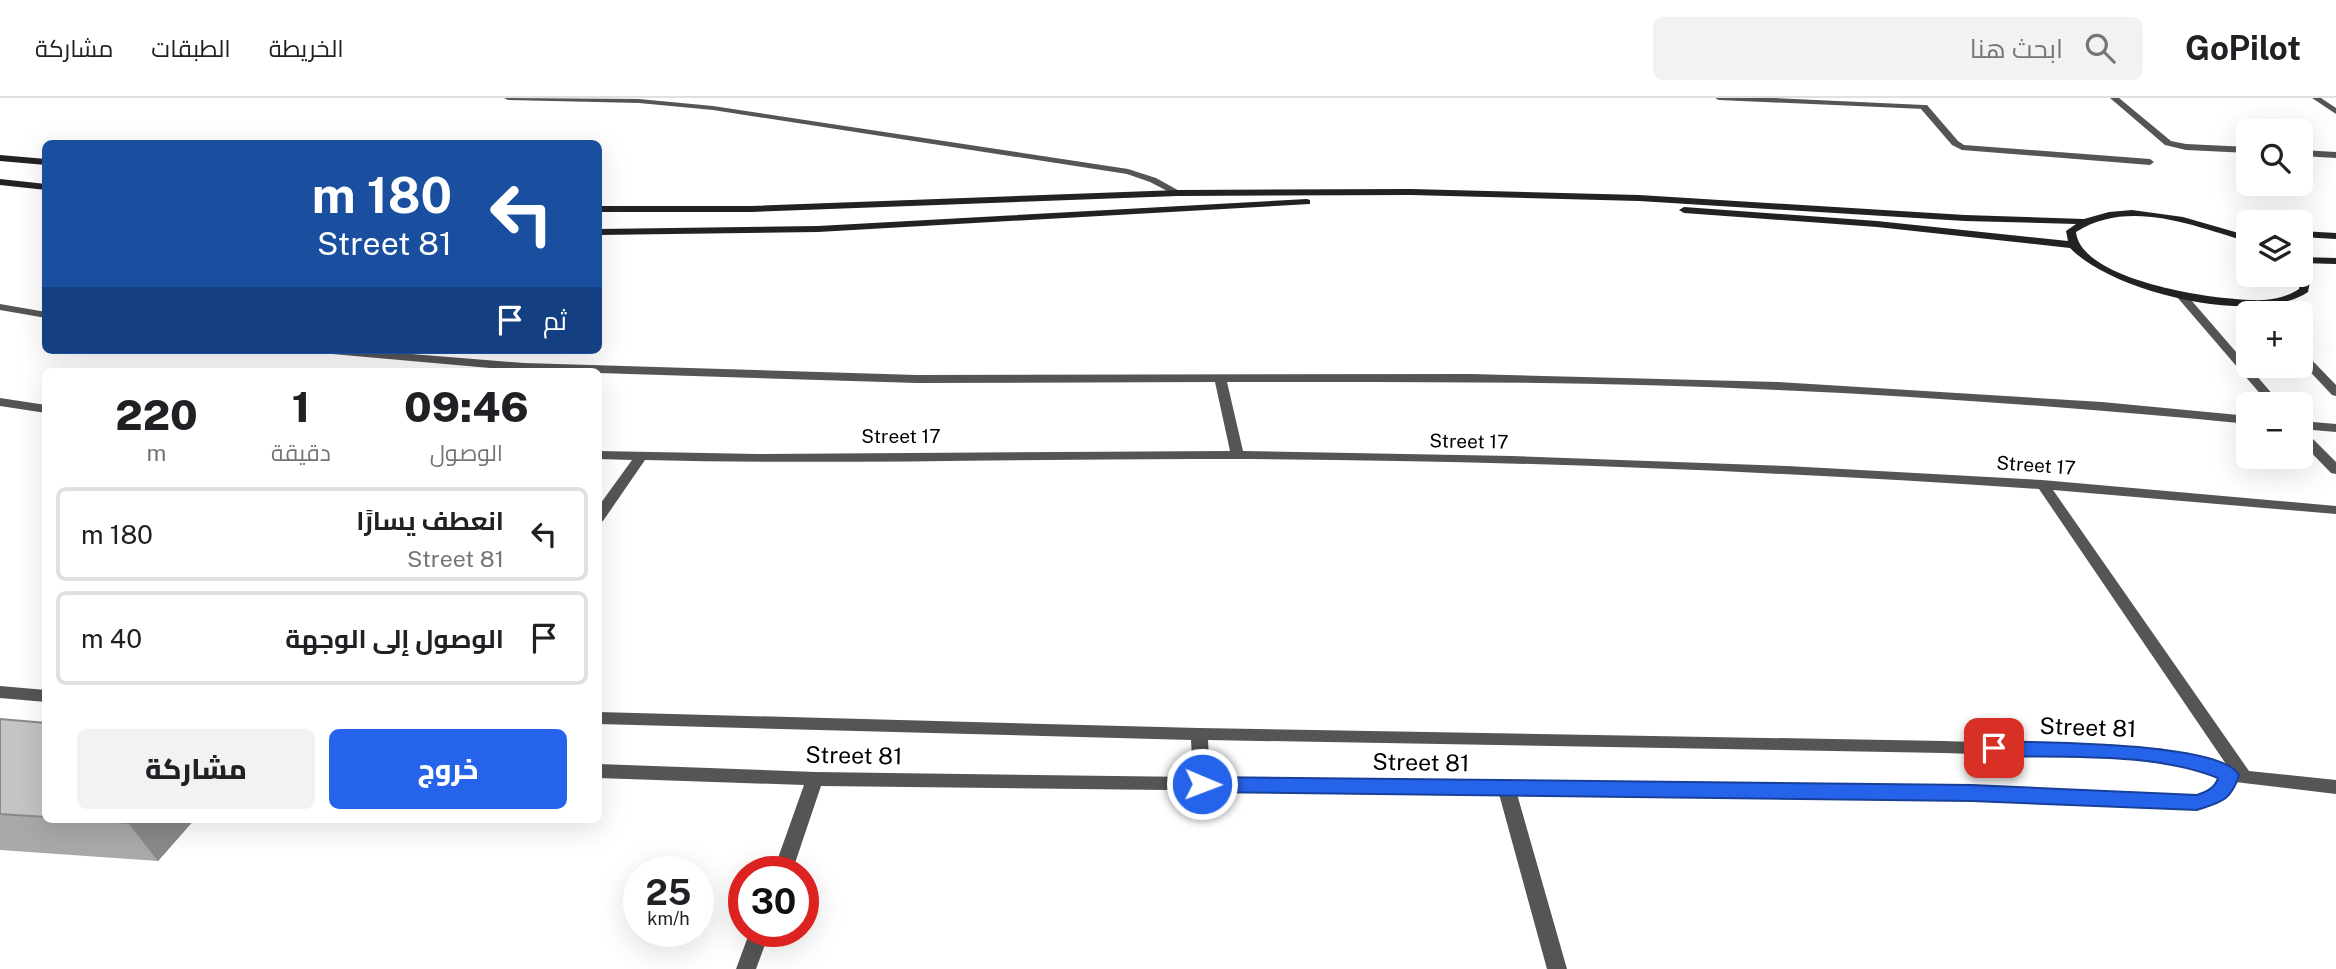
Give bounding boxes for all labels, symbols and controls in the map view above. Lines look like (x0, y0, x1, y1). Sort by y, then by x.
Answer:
search box (1653, 17, 2143, 80)
icon: search (2081, 29, 2119, 67)
text: GoPilot (2185, 29, 2301, 67)
text: ابحث هنا (1970, 33, 2063, 64)
text: مشاركة (35, 34, 113, 62)
text: الطبقات (151, 34, 231, 62)
text: الخريطة (269, 34, 344, 62)
map controls (2236, 119, 2313, 469)
button: search (2236, 119, 2313, 196)
text: 180 m (312, 166, 452, 224)
icon: left (476, 168, 567, 259)
button: layers (2236, 210, 2313, 287)
text: Street 81 (317, 225, 452, 262)
icon: arrive (491, 301, 529, 339)
button: + (2236, 301, 2313, 378)
text: ثم (543, 305, 567, 336)
text: 1 (292, 382, 310, 431)
text: 09:46 (404, 382, 529, 431)
text: 220 (115, 390, 198, 439)
button: − (2236, 392, 2313, 469)
street label: Street 17 (861, 425, 941, 447)
street label: Street 17 (1429, 429, 1509, 453)
text: m (147, 439, 166, 466)
text: دقيقة (271, 439, 331, 466)
text: الوصول (430, 439, 503, 466)
street label: Street 17 (1996, 451, 2076, 479)
text: انعطف يسارًا (356, 505, 504, 536)
icon: left (525, 515, 563, 553)
text: 180 m (81, 519, 153, 550)
text: Street 81 (407, 545, 504, 572)
icon: arrive (525, 619, 563, 657)
text: 40 m (81, 623, 142, 654)
text: الوصول إلى الوجهة (285, 623, 504, 654)
street label: Street 81 (2039, 712, 2137, 742)
pin (1964, 718, 2024, 778)
button: مشاركة (77, 729, 315, 809)
button: خروج (329, 729, 567, 809)
icon: arrive (1975, 729, 2013, 767)
street label: Street 81 (805, 741, 903, 769)
position arrow (1165, 747, 1239, 821)
street label: Street 81 (1372, 748, 1470, 776)
speed limit sign: 30 (728, 856, 819, 947)
text: 25 (646, 872, 691, 913)
text: km/h (647, 908, 690, 929)

